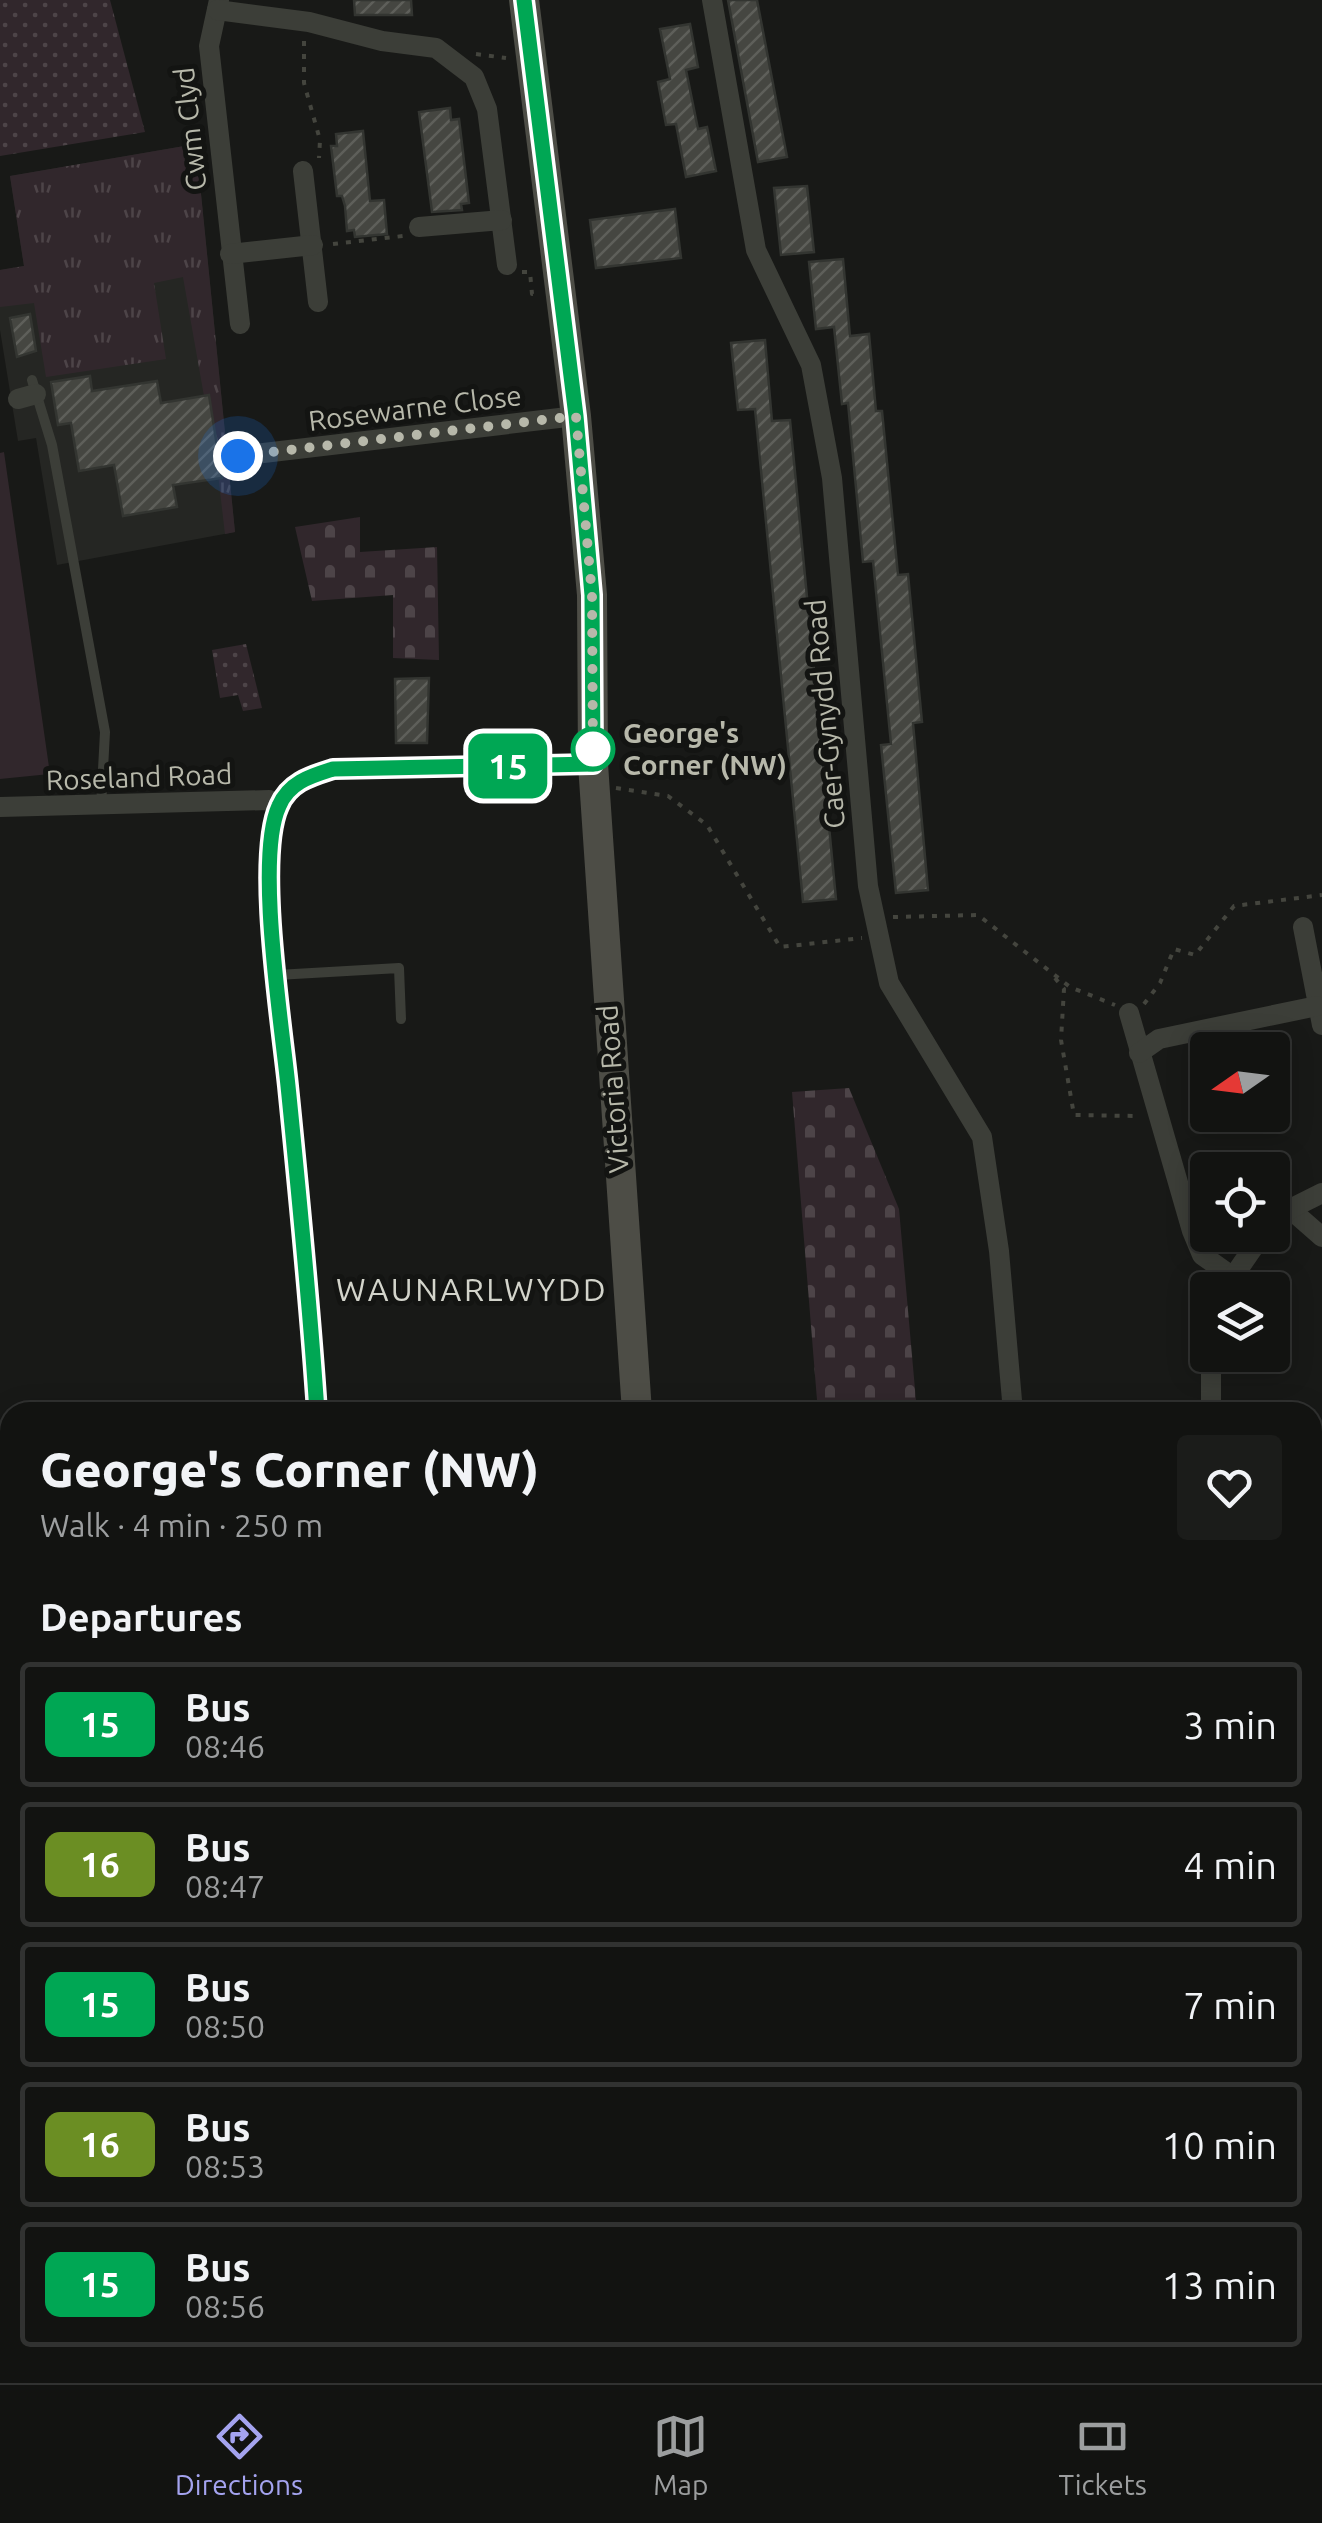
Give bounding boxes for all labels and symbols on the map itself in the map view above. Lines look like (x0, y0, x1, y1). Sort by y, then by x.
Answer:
street label: Cwm Clyd (168, 66, 211, 192)
street label: Rosewarne Close (307, 379, 523, 436)
your location (213, 431, 263, 481)
street label: Caer-Gynydd Road (799, 598, 850, 830)
place label: George's Corner (NW) (623, 717, 787, 781)
marker: George's Corner (NW) (572, 728, 614, 770)
line badge: 15 (463, 734, 553, 798)
street label: Roseland Road (45, 758, 233, 795)
street label: Victoria Road (591, 1004, 634, 1174)
north arrow (1190, 1032, 1290, 1132)
district label: WAUNARLWYDD (336, 1271, 608, 1307)

